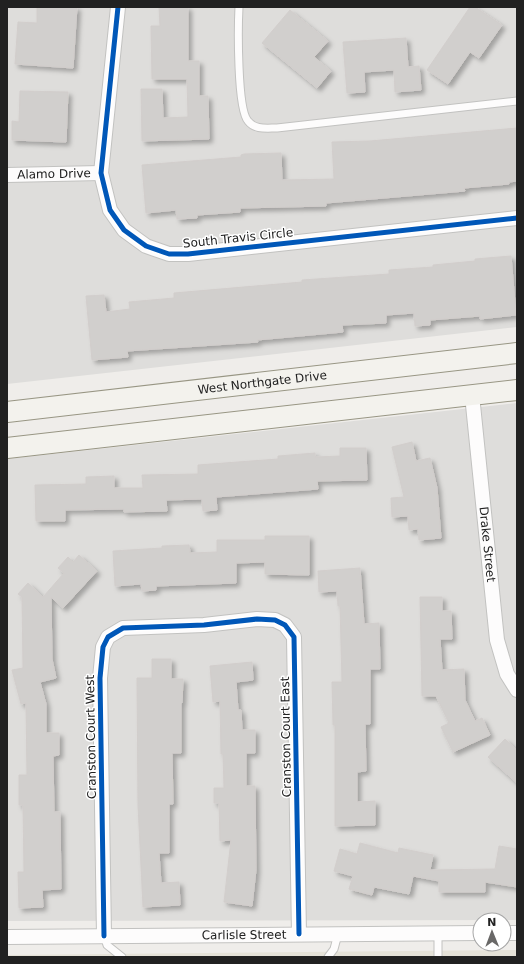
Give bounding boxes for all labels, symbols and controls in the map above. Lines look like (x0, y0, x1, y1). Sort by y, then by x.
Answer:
street label: Alamo Drive (17, 166, 91, 182)
street label: South Travis Circle (182, 225, 294, 251)
street label: West Northgate Drive (197, 368, 328, 397)
street label: Drake Street (476, 506, 498, 583)
street label: Cranston Court West (83, 674, 99, 799)
street label: Cranston Court East (278, 676, 294, 797)
north arrow (472, 912, 512, 952)
text: N (487, 916, 497, 929)
street label: Carlisle Street (202, 928, 287, 942)

